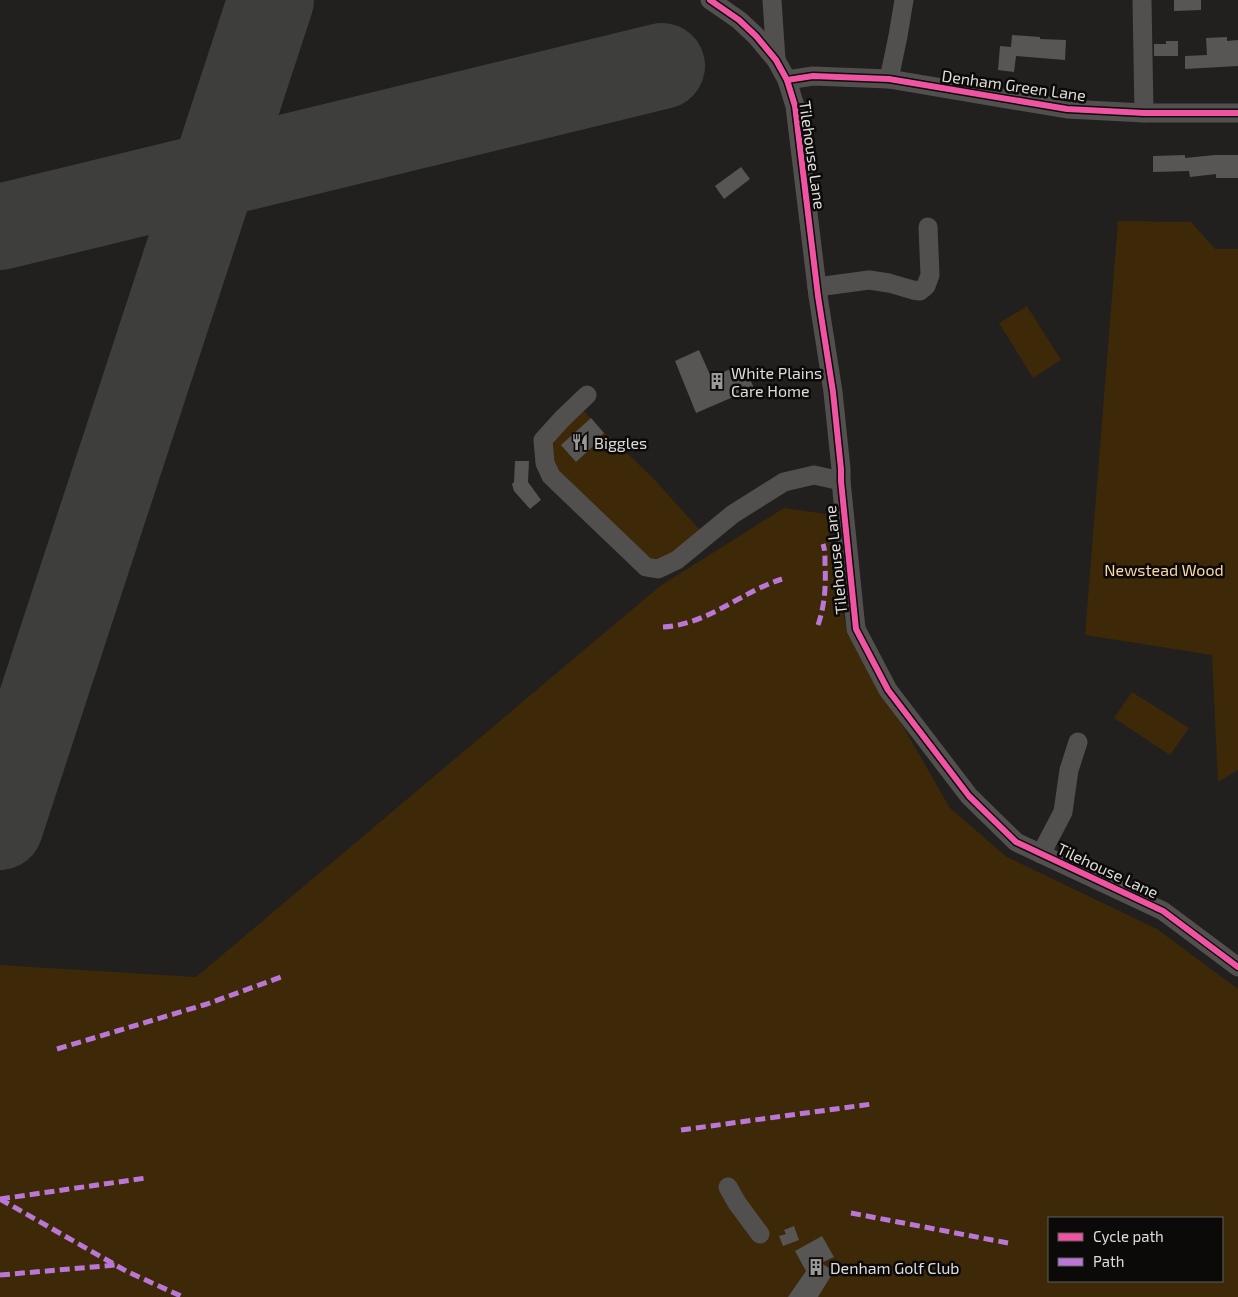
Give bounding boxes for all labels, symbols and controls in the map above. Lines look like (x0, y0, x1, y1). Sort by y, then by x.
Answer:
street label: Denham Green Lane (941, 65, 1087, 105)
street label: Tilehouse Lane (796, 100, 830, 210)
place label: White Plains Care Home (731, 363, 822, 400)
building icon: White Plains Care Home (707, 371, 727, 391)
restaurant icon: Biggles (570, 432, 590, 452)
place label: Biggles (594, 433, 647, 452)
street label: Tilehouse Lane (820, 505, 850, 615)
park label: Newstead Wood (1104, 560, 1224, 579)
street label: Tilehouse Lane (1054, 838, 1162, 902)
legend (1048, 1217, 1223, 1282)
text: Cycle path (1093, 1227, 1164, 1245)
text: Path (1093, 1252, 1124, 1270)
building icon: Denham Golf Club (806, 1257, 826, 1277)
place label: Denham Golf Club (830, 1258, 959, 1277)

